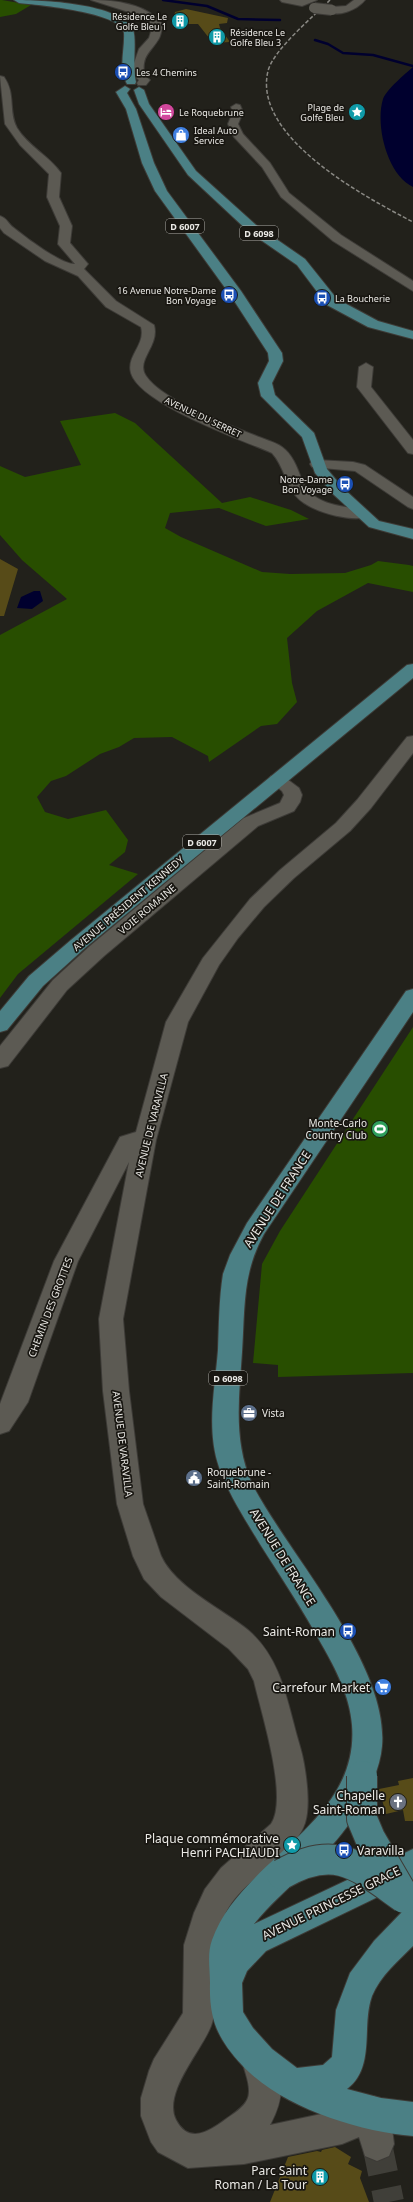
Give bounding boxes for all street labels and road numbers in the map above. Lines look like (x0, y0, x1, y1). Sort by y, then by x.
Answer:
road number: D 6007 (166, 219, 204, 233)
road number: D 6098 (240, 226, 278, 240)
street label: AVENUE DU SERRET (163, 394, 243, 440)
road number: D 6007 (183, 835, 221, 849)
street label: AVENUE PRÉSIDENT KENNEDY (69, 852, 187, 954)
street label: VOIE ROMAINE (115, 881, 179, 937)
street label: AVENUE DE VARAVILLA (131, 1071, 171, 1178)
street label: AVENUE DE FRANCE (239, 1147, 315, 1251)
street label: CHEMIN DES GROTTES (24, 1254, 76, 1359)
road number: D 6098 (209, 1371, 247, 1385)
street label: AVENUE DE VARAVILLA (110, 1390, 137, 1498)
street label: AVENUE DE FRANCE (246, 1505, 320, 1609)
street label: AVENUE PRINCESSE GRACE (259, 1862, 403, 1944)

